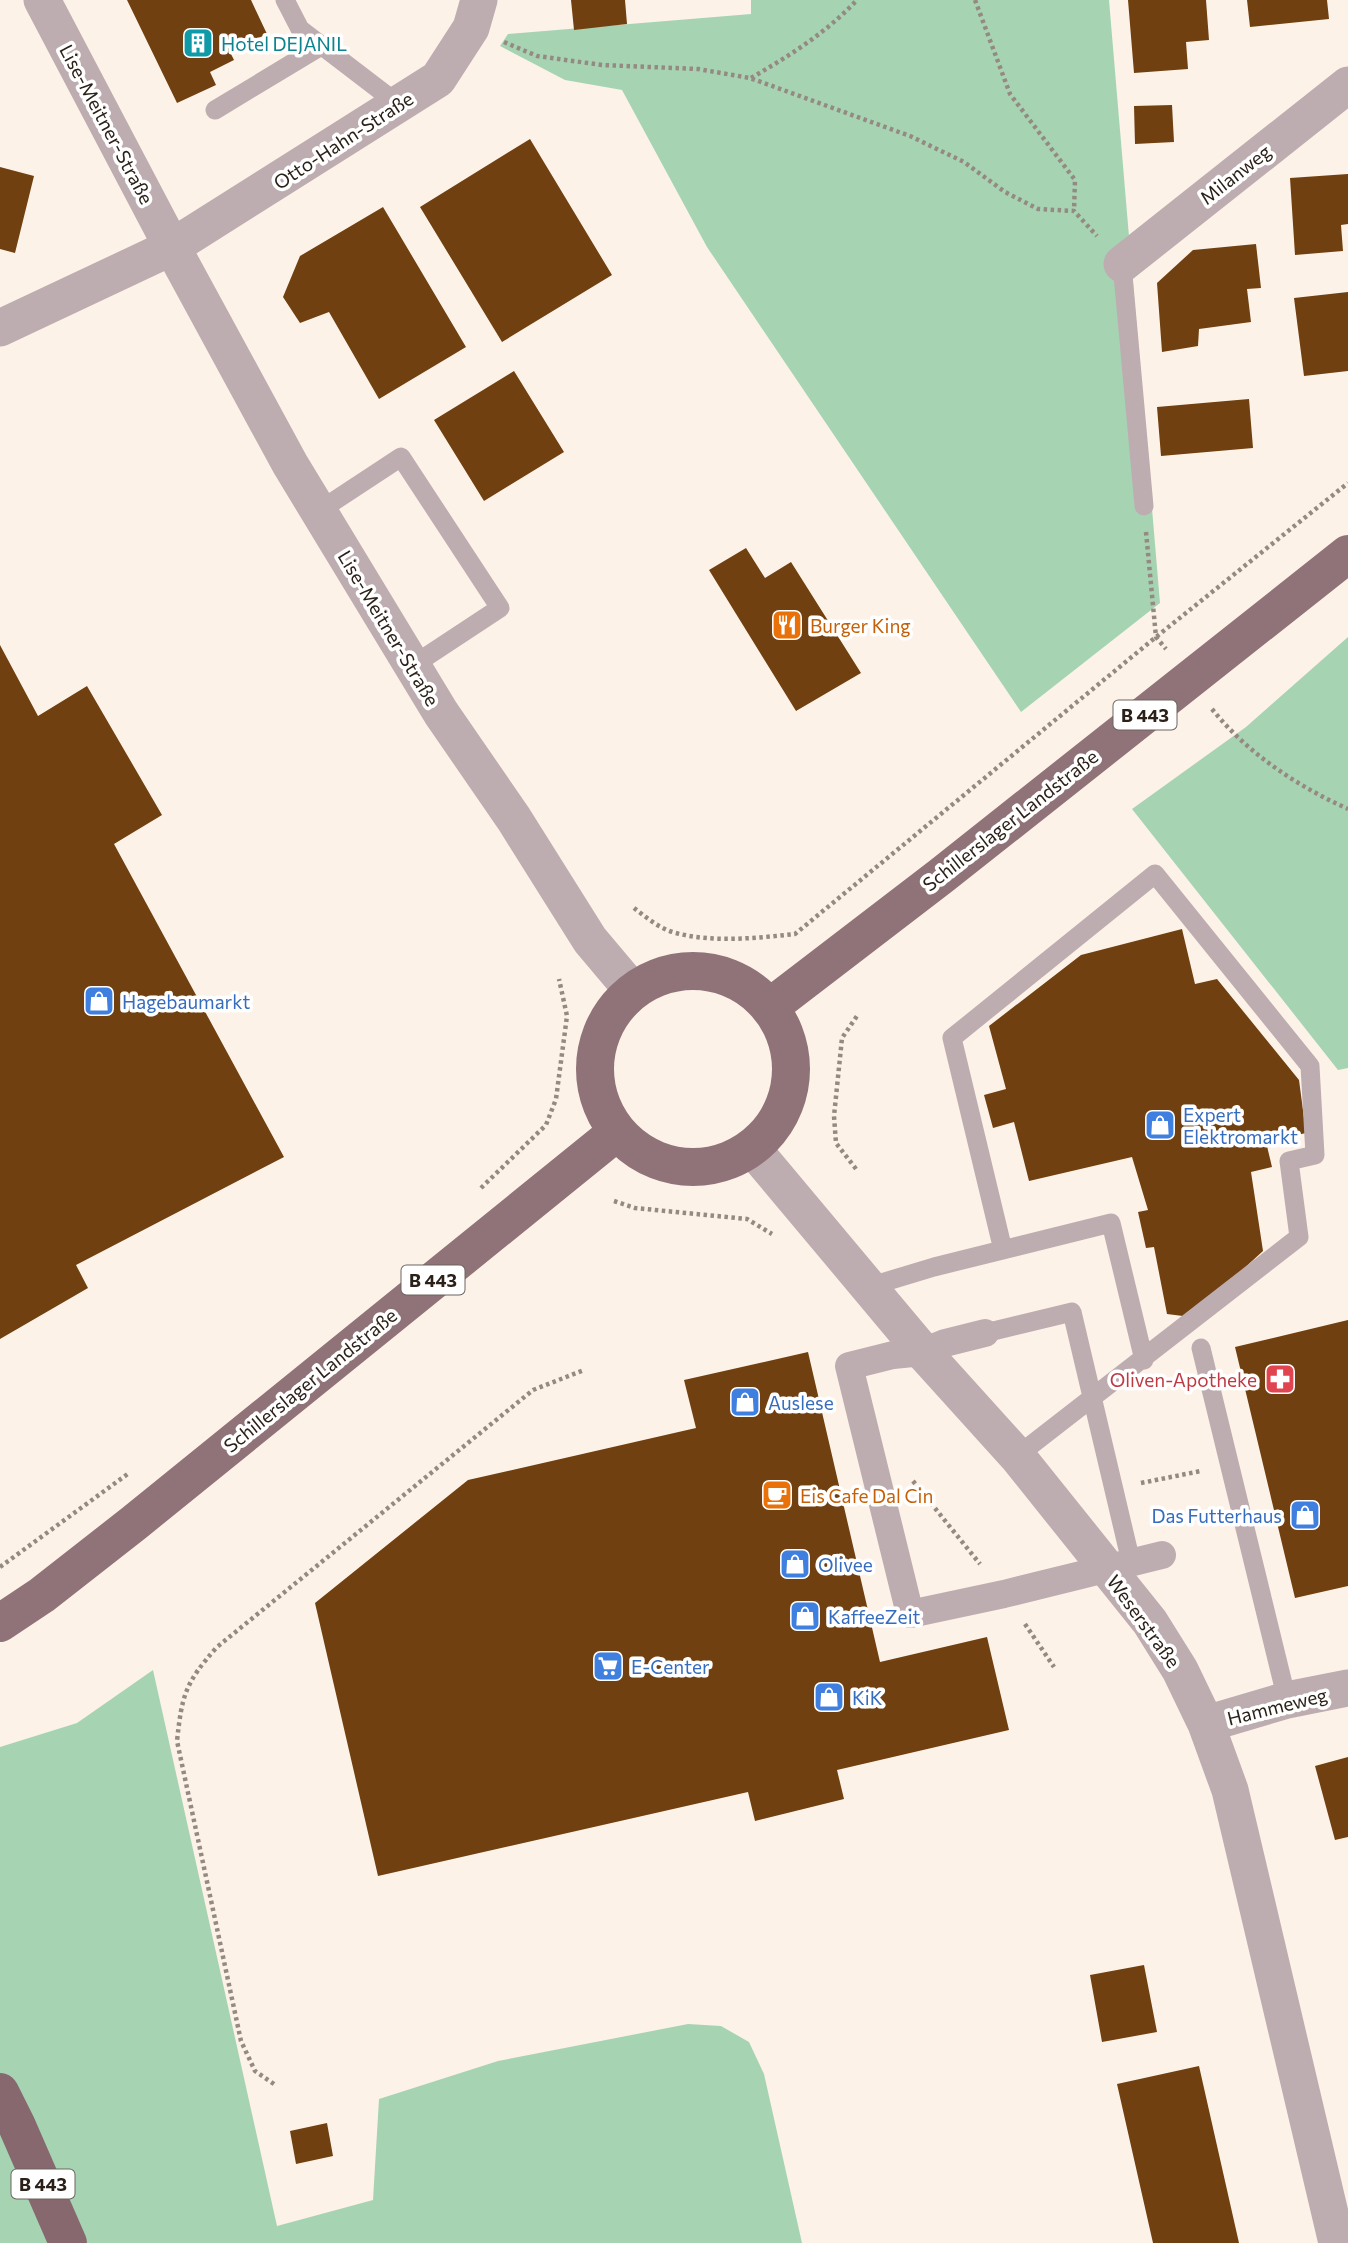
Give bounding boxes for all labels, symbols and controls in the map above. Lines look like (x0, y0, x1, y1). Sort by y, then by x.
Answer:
building icon: Hotel DEJANIL (181, 26, 215, 60)
place label: Hotel DEJANIL (221, 32, 347, 55)
street label: Lise-Meitner-Straße (55, 40, 159, 208)
street label: Otto-Hahn-Straße (269, 86, 417, 194)
street label: Milanweg (1195, 139, 1275, 209)
street label: Lise-Meitner-Straße (333, 546, 445, 710)
restaurant icon: Burger King (770, 608, 804, 642)
place label: Burger King (810, 614, 911, 637)
road number: B 443 (1114, 700, 1176, 730)
street label: Schillerslager Landstraße (918, 744, 1102, 896)
shop icon: Hagebaumarkt (82, 984, 116, 1018)
place label: Hagebaumarkt (122, 990, 250, 1013)
place label: Expert Elektromarkt (1183, 1103, 1298, 1148)
shop icon: Expert Elektromarkt (1143, 1108, 1177, 1142)
road number: B 443 (402, 1266, 464, 1294)
street label: Schillerslager Landstraße (219, 1303, 401, 1457)
pharmacy icon: Oliven-Apotheke (1263, 1362, 1297, 1396)
place label: Oliven-Apotheke (1110, 1368, 1257, 1391)
shop icon: Auslese (728, 1385, 762, 1419)
place label: Auslese (768, 1391, 834, 1414)
cafe icon: Eis Cafe Dal Cin (760, 1478, 794, 1512)
place label: Eis Cafe Dal Cin (800, 1484, 933, 1507)
shop icon: Das Futterhaus (1288, 1498, 1322, 1532)
place label: Das Futterhaus (1151, 1504, 1282, 1527)
shop icon: Olivee (778, 1547, 812, 1581)
place label: Olivee (818, 1553, 873, 1576)
street label: Weserstraße (1103, 1570, 1185, 1672)
shop icon: KaffeeZeit (788, 1599, 822, 1633)
place label: KaffeeZeit (828, 1605, 921, 1628)
supermarket icon: E-Center (591, 1649, 625, 1683)
place label: E-Center (631, 1655, 710, 1678)
shop icon: KiK (812, 1680, 846, 1714)
street label: Hammeweg (1225, 1682, 1329, 1730)
place label: KiK (852, 1686, 883, 1709)
road number: B 443 (12, 2170, 74, 2198)

